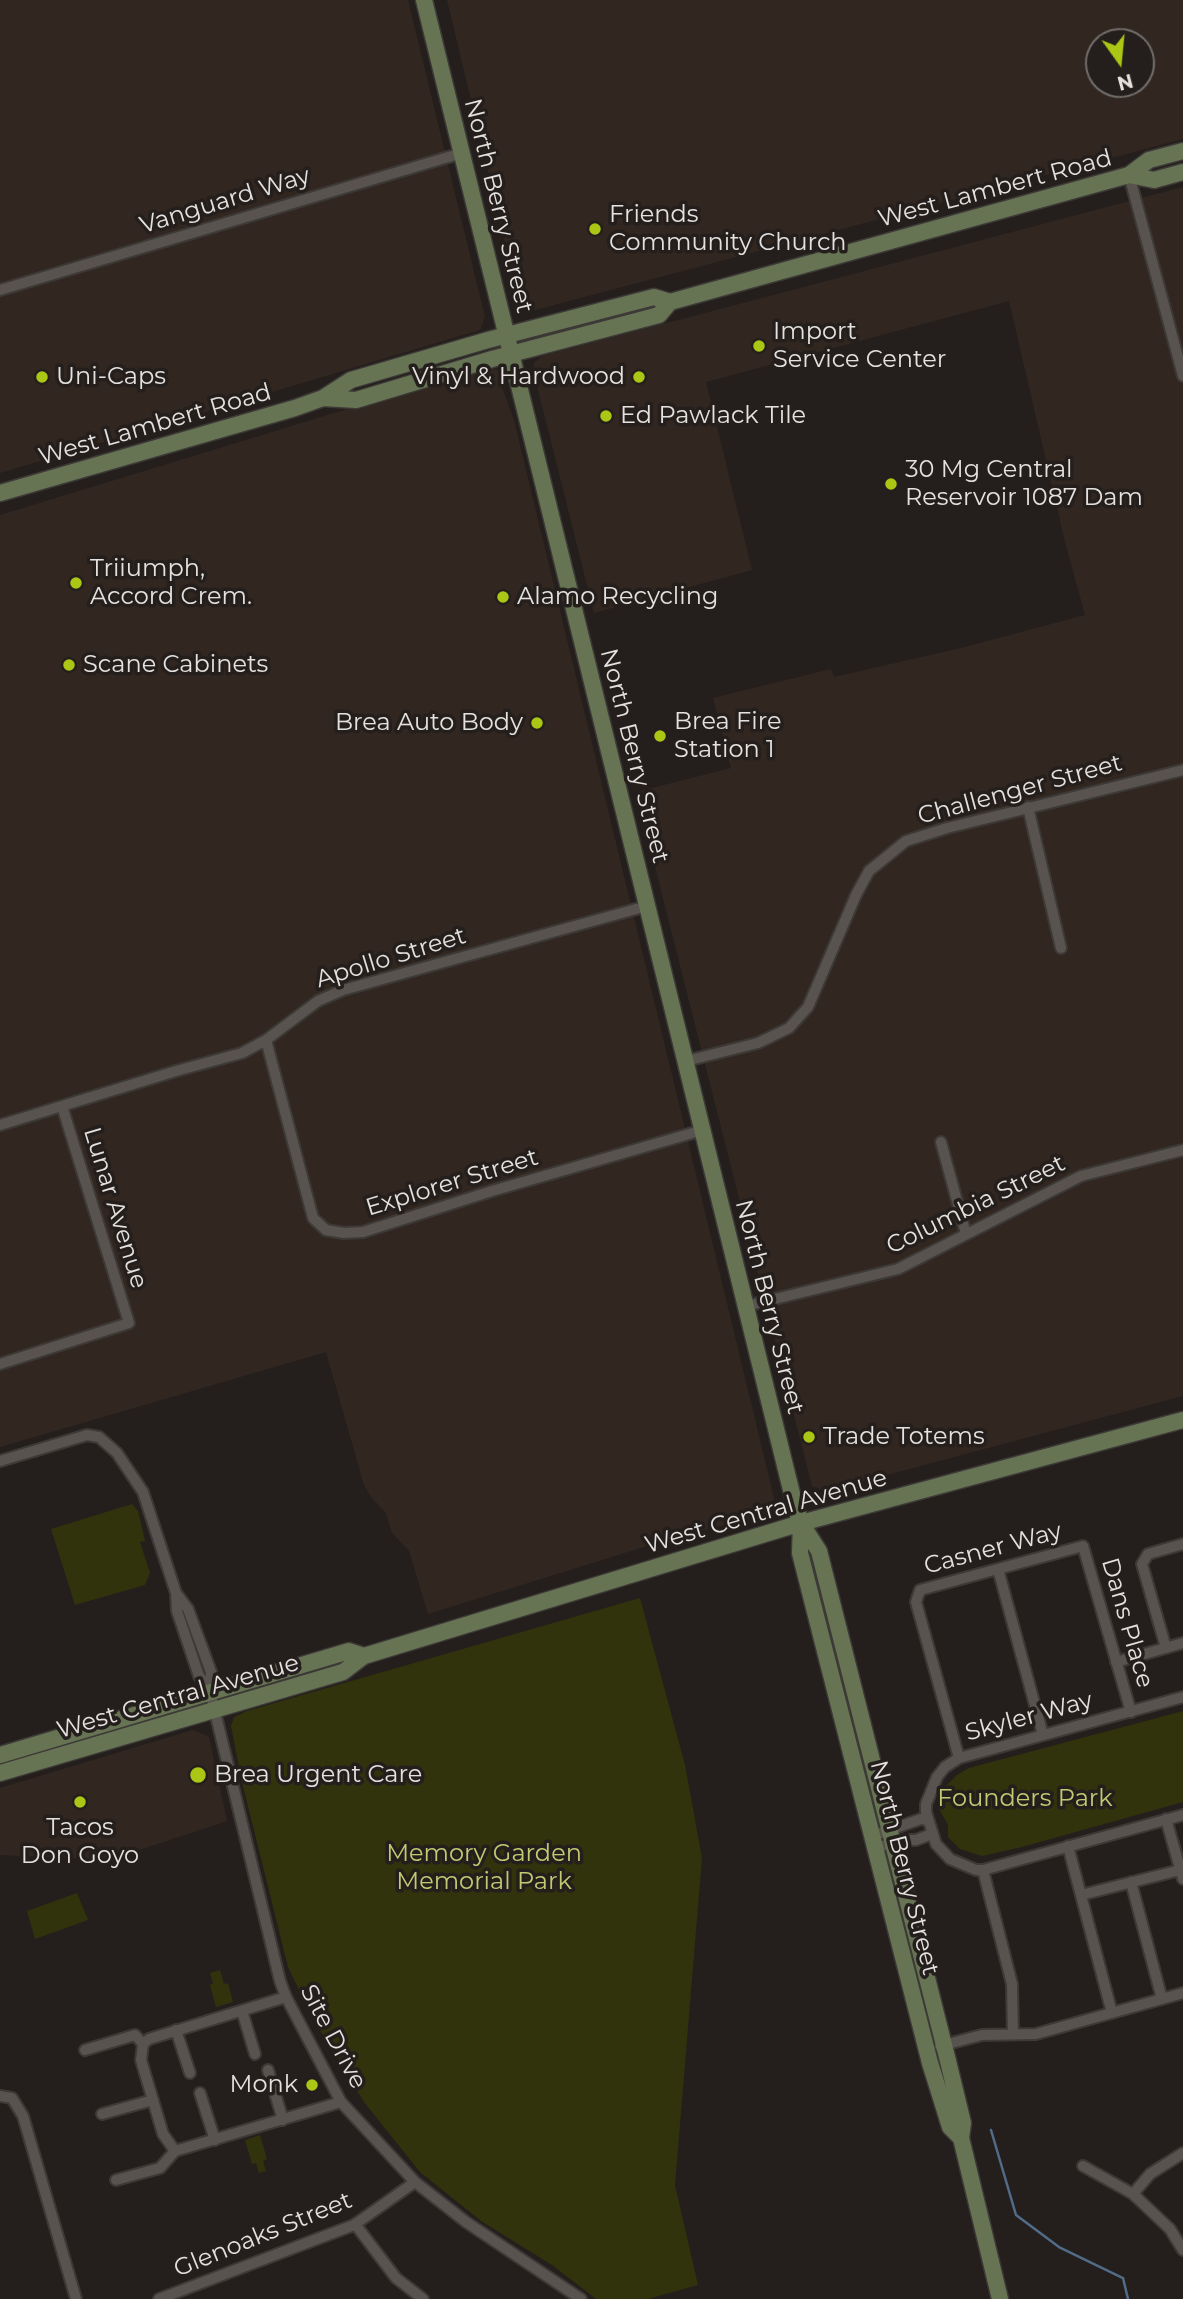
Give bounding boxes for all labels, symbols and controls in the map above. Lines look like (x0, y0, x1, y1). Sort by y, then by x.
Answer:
north arrow (1085, 28, 1155, 98)
text: N (1115, 69, 1135, 95)
street label: North Berry Street (457, 96, 539, 316)
street label: West Lambert Road (875, 144, 1115, 234)
street label: Vanguard Way (136, 161, 314, 241)
place label: Friends Community Church (609, 201, 846, 257)
marker: Friends Community Church (587, 221, 603, 237)
place label: Import Service Center (773, 318, 946, 374)
marker: Import Service Center (751, 338, 767, 354)
place label: Uni-Caps (56, 363, 166, 391)
place label: Vinyl & Hardwood (412, 363, 625, 391)
marker: Uni-Caps (34, 369, 50, 385)
marker: Vinyl & Hardwood (631, 369, 647, 385)
street label: West Lambert Road (35, 378, 275, 472)
place label: Ed Pawlack Tile (620, 402, 806, 430)
marker: Ed Pawlack Tile (598, 408, 614, 424)
place label: 30 Mg Central Reservoir 1087 Dam (905, 456, 1143, 512)
marker: 30 Mg Central Reservoir 1087 Dam (883, 476, 899, 492)
place label: Triiumph, Accord Crem. (90, 555, 252, 611)
marker: Triiumph, Accord Crem. (68, 575, 84, 591)
place label: Alamo Recycling (517, 583, 718, 611)
marker: Alamo Recycling (495, 589, 511, 605)
street label: North Berry Street (593, 646, 675, 866)
place label: Scane Cabinets (83, 651, 268, 679)
marker: Scane Cabinets (61, 657, 77, 673)
place label: Brea Fire Station 1 (674, 708, 781, 764)
place label: Brea Auto Body (335, 709, 523, 737)
marker: Brea Auto Body (529, 715, 545, 731)
marker: Brea Fire Station 1 (652, 728, 668, 744)
street label: Challenger Street (915, 749, 1125, 831)
street label: Apollo Street (313, 922, 469, 994)
street label: Lunar Avenue (77, 1124, 153, 1292)
street label: Explorer Street (362, 1143, 542, 1223)
street label: Columbia Street (882, 1149, 1070, 1261)
street label: North Berry Street (728, 1197, 810, 1417)
place label: Trade Totems (823, 1423, 985, 1451)
marker: Trade Totems (801, 1429, 817, 1445)
street label: West Central Avenue (642, 1464, 890, 1560)
street label: Casner Way (921, 1517, 1065, 1581)
street label: Dans Place (1095, 1555, 1159, 1691)
street label: West Central Avenue (54, 1649, 302, 1745)
street label: Skyler Way (962, 1686, 1096, 1748)
street label: North Berry Street (863, 1758, 945, 1978)
place label: Brea Urgent Care (214, 1761, 422, 1789)
marker: Brea Urgent Care (188, 1765, 208, 1785)
park label: Founders Park (937, 1785, 1113, 1813)
marker: Tacos Don Goyo (72, 1794, 88, 1810)
place label: Tacos Don Goyo (21, 1814, 139, 1870)
park label: Memory Garden Memorial Park (386, 1840, 582, 1896)
street label: Site Drive (294, 1980, 372, 2094)
place label: Monk (229, 2071, 298, 2099)
marker: Monk (304, 2077, 320, 2093)
street label: Glenoaks Street (170, 2186, 356, 2284)

